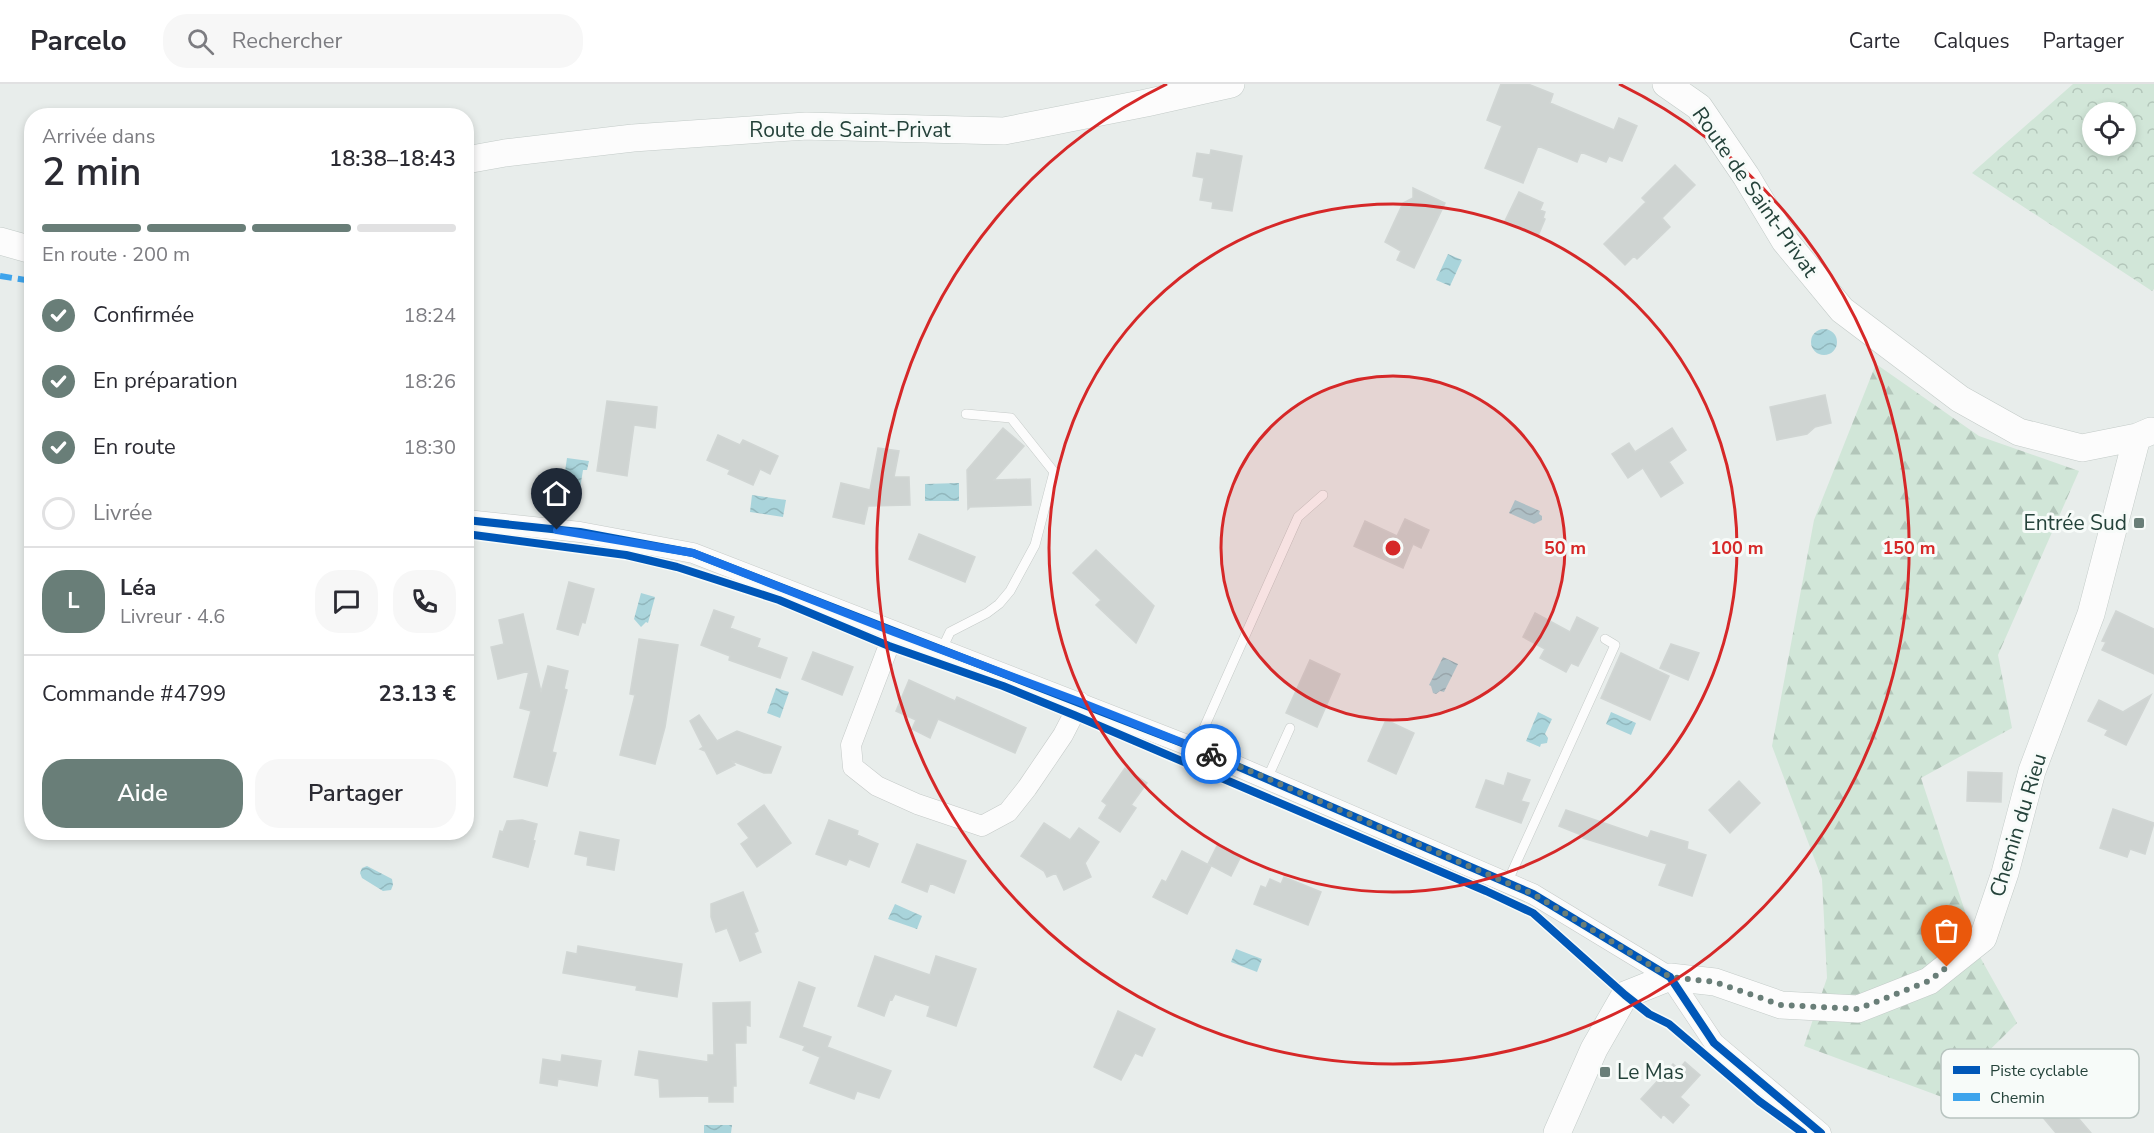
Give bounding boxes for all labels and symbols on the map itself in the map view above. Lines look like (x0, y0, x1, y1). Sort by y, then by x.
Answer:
street label: Route de Saint-Privat (1686, 102, 1825, 283)
street label: Route de Saint-Privat (749, 116, 951, 144)
pin (531, 468, 582, 530)
place label: Entrée Sud (2023, 509, 2127, 537)
marker: Entrée Sud (2132, 516, 2146, 530)
text: 50 m (1544, 536, 1586, 560)
text: 100 m (1710, 536, 1764, 560)
text: 150 m (1882, 536, 1936, 560)
centre of rings (1383, 538, 1403, 558)
courier (1181, 724, 1241, 784)
street label: Chemin du Rieu (1983, 750, 2053, 900)
pin (1921, 905, 1972, 967)
legend (1941, 1049, 2139, 1118)
place label: Le Mas (1617, 1058, 1684, 1086)
text: Piste cyclable (1990, 1060, 2088, 1082)
marker: Le Mas (1598, 1065, 1612, 1079)
text: Chemin (1990, 1087, 2045, 1109)

